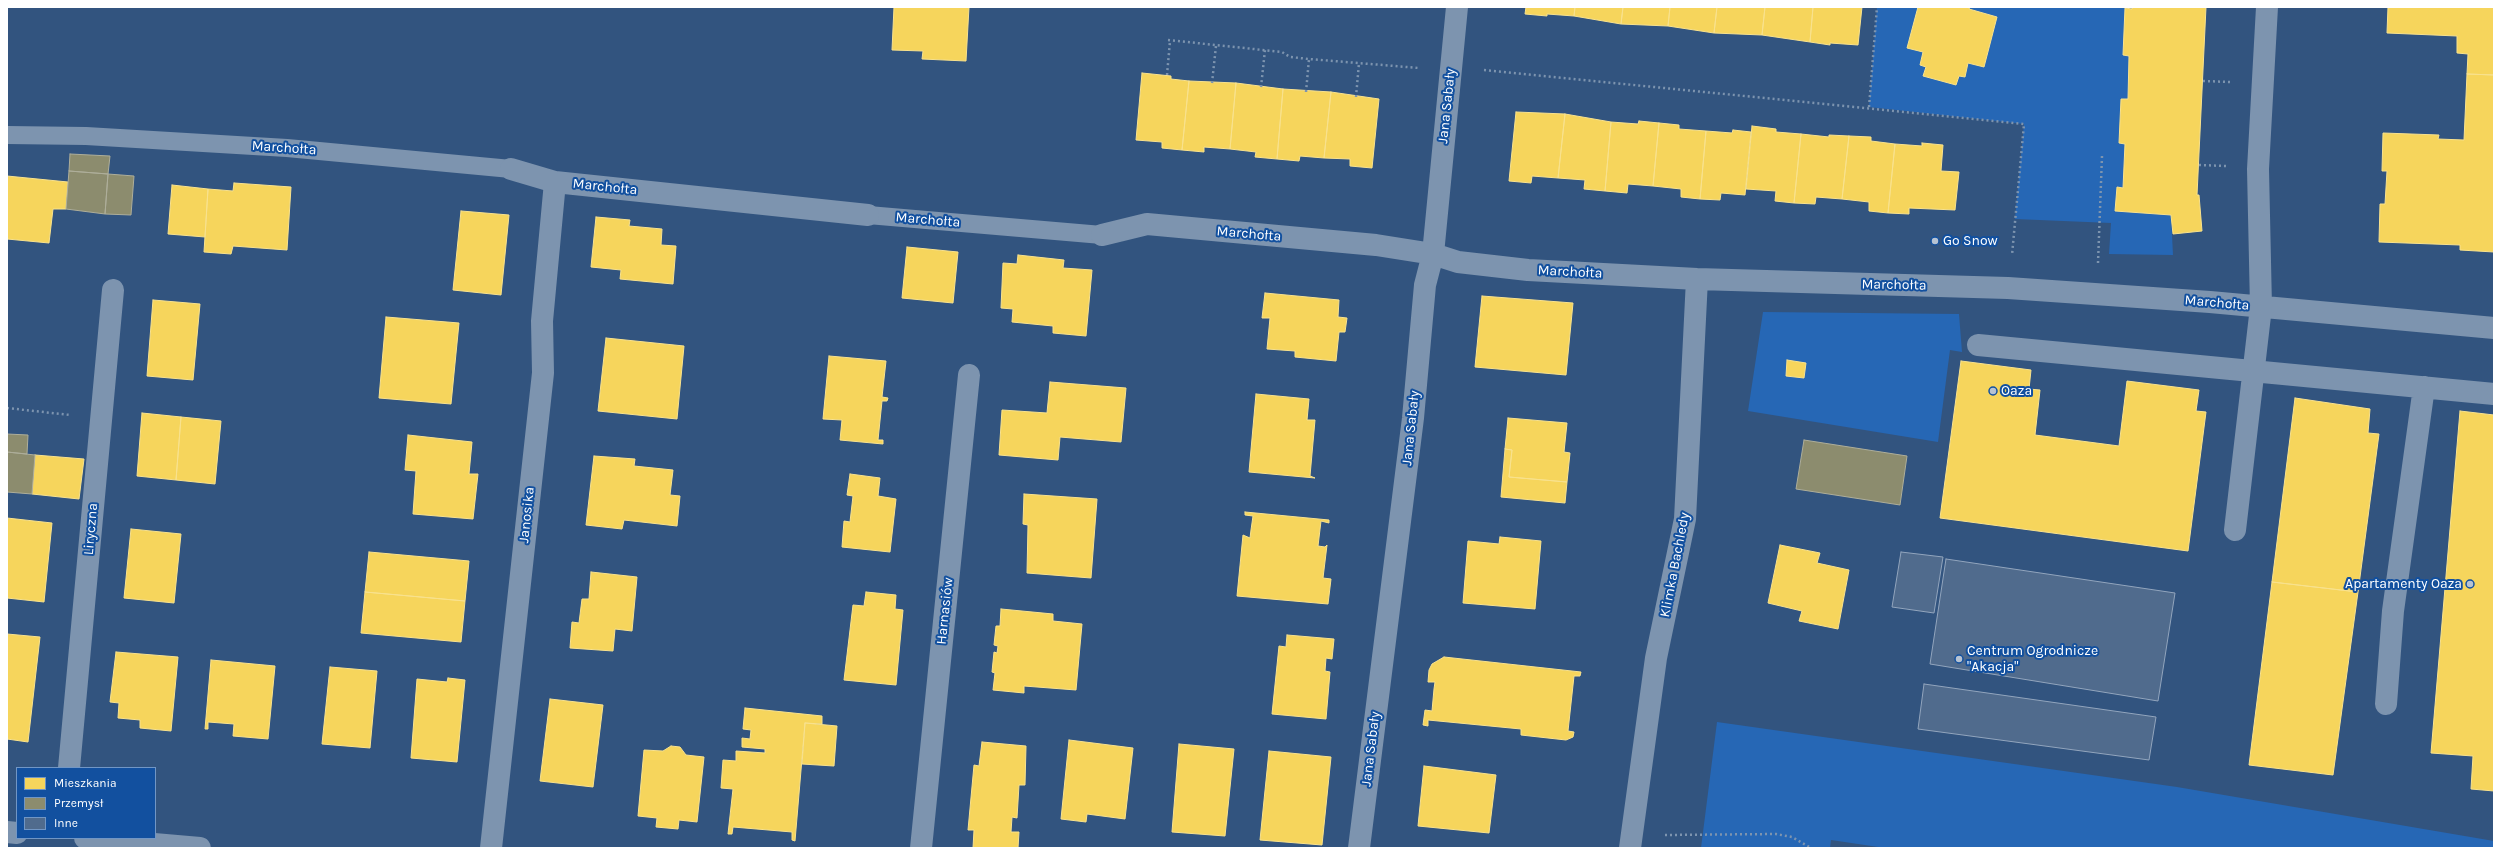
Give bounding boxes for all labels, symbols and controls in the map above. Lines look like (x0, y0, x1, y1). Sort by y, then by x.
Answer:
street label: Jana Sabały (1435, 68, 1459, 144)
street label: Marchołta (251, 137, 317, 159)
street label: Marchołta (572, 175, 638, 199)
street label: Marchołta (895, 209, 961, 231)
street label: Marchołta (1216, 223, 1282, 245)
place label: Go Snow (1943, 233, 1998, 249)
marker: Go Snow (1930, 236, 1940, 246)
street label: Marchołta (1537, 262, 1603, 282)
street label: Marchołta (1861, 276, 1927, 294)
street label: Marchołta (2184, 292, 2250, 314)
place label: Oaza (2001, 383, 2032, 399)
marker: Oaza (1988, 386, 1998, 396)
street label: Jana Sabały (1399, 390, 1423, 466)
street label: Janosika (516, 486, 538, 544)
street label: Liryczna (80, 502, 102, 556)
street label: Klimka Bachledy (1657, 511, 1693, 619)
place label: Apartamenty Oaza (2345, 576, 2462, 592)
street label: Harnasiów (933, 577, 957, 645)
marker: Apartamenty Oaza (2465, 579, 2475, 589)
place label: Centrum Ogrodnicze "Akacja" (1967, 643, 2098, 676)
marker: Centrum Ogrodnicze "Akacja" (1954, 654, 1964, 664)
street label: Jana Sabały (1358, 711, 1384, 787)
legend (16, 767, 156, 839)
text: Mieszkania (54, 776, 117, 790)
text: Przemysł (54, 796, 103, 810)
text: Inne (54, 816, 78, 830)

